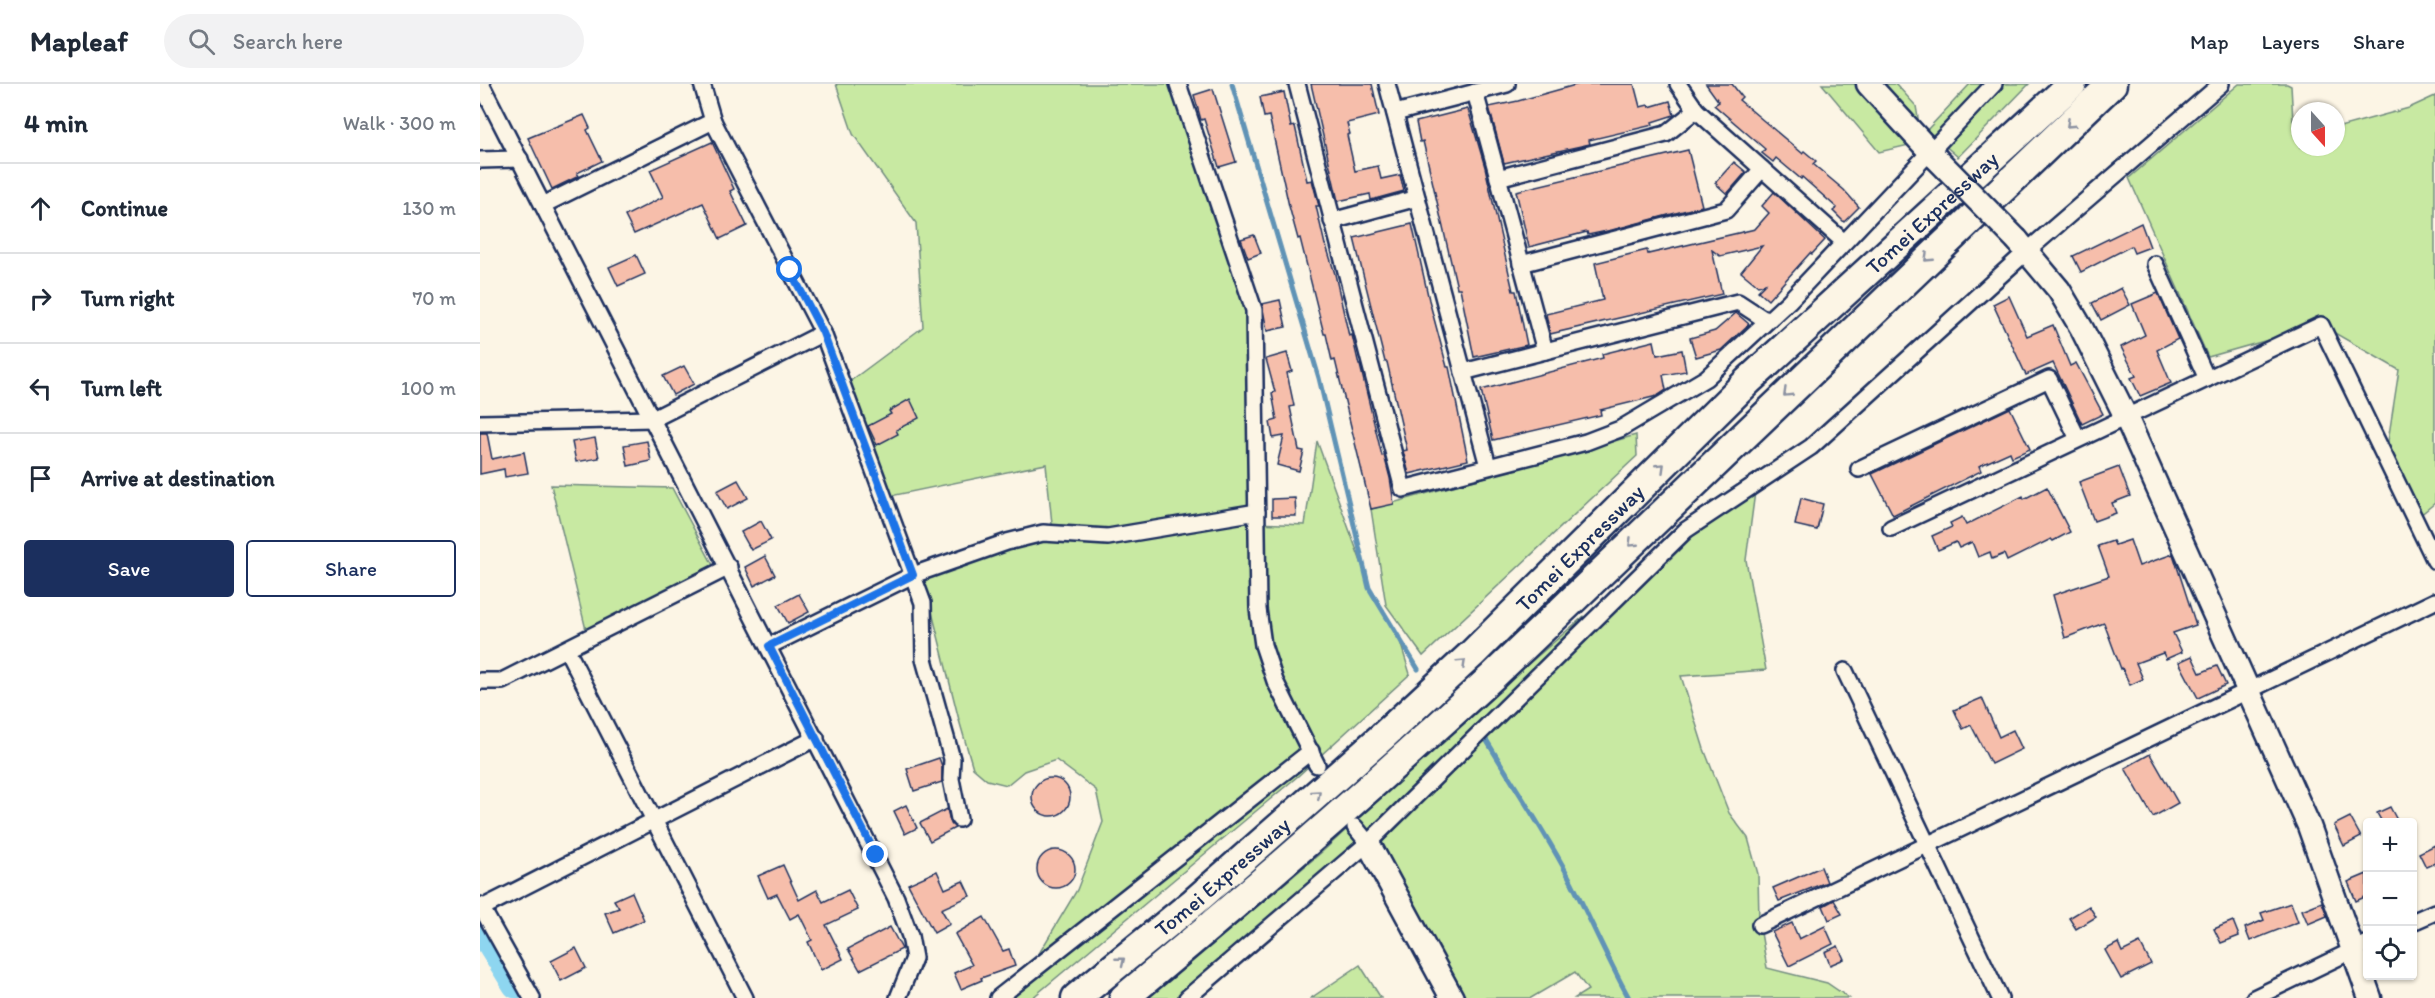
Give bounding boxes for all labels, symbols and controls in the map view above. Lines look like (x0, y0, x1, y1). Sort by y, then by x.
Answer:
search box (164, 14, 584, 68)
text: Mapleaf (30, 24, 128, 58)
icon: search (185, 25, 218, 58)
text: Search here (233, 28, 343, 55)
text: Map (2190, 29, 2229, 54)
text: Layers (2262, 29, 2320, 54)
text: Share (2353, 29, 2405, 54)
north arrow (2291, 102, 2345, 156)
text: 4 min (24, 107, 88, 139)
text: Walk · 300 m (343, 111, 456, 135)
one-way arrow (2066, 117, 2076, 128)
street label: Tomei Expressway (1860, 145, 2004, 281)
icon: ahead (24, 192, 57, 225)
text: Continue (81, 195, 168, 222)
text: 130 m (402, 196, 456, 220)
one-way arrow (1924, 251, 1935, 262)
route start (776, 256, 802, 282)
icon: right (24, 282, 57, 315)
text: Turn right (81, 285, 175, 312)
text: 70 m (412, 286, 456, 310)
icon: left (24, 372, 57, 405)
text: Turn left (81, 375, 162, 402)
text: 100 m (401, 376, 456, 400)
one-way arrow (1784, 386, 1794, 397)
icon: arrive (24, 462, 57, 495)
one-way arrow (1654, 463, 1664, 474)
text: Arrive at destination (81, 465, 275, 492)
street label: Tomei Expressway (1510, 478, 1650, 617)
one-way arrow (1628, 536, 1638, 547)
button: Save (24, 540, 234, 597)
button: Share (246, 540, 456, 597)
one-way arrow (1455, 659, 1466, 670)
one-way arrow (1310, 790, 1321, 801)
street label: Tomei Expressway (1149, 811, 1296, 943)
map controls (2363, 818, 2417, 980)
button: + (2363, 818, 2417, 872)
route end (862, 841, 888, 867)
button: − (2363, 872, 2417, 926)
button: locate (2363, 926, 2417, 980)
one-way arrow (1114, 957, 1125, 968)

